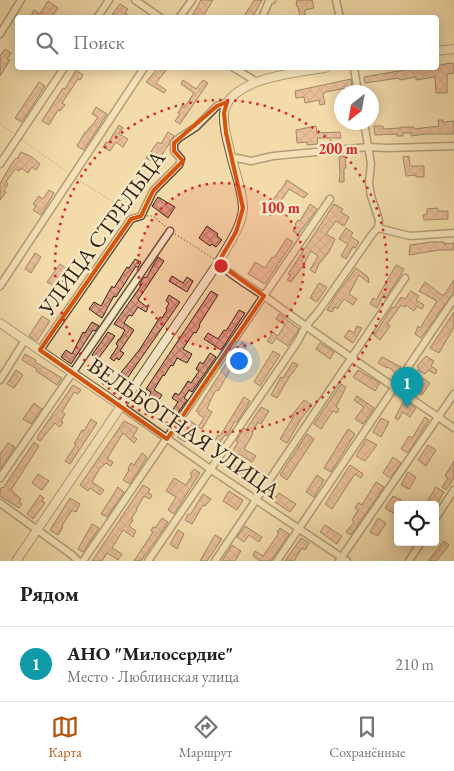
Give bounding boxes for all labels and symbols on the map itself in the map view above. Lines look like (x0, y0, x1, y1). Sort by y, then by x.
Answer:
north arrow (334, 85, 379, 130)
text: 200 m (318, 139, 358, 158)
street label: УЛИЦА СТРЕЛЬЦА (32, 144, 172, 322)
text: 100 m (260, 198, 300, 217)
centre of rings (212, 257, 230, 275)
your location (226, 348, 252, 374)
street label: ВЕЛЬБОТНАЯ УЛИЦА (82, 351, 286, 506)
pin: 1 (391, 367, 423, 408)

